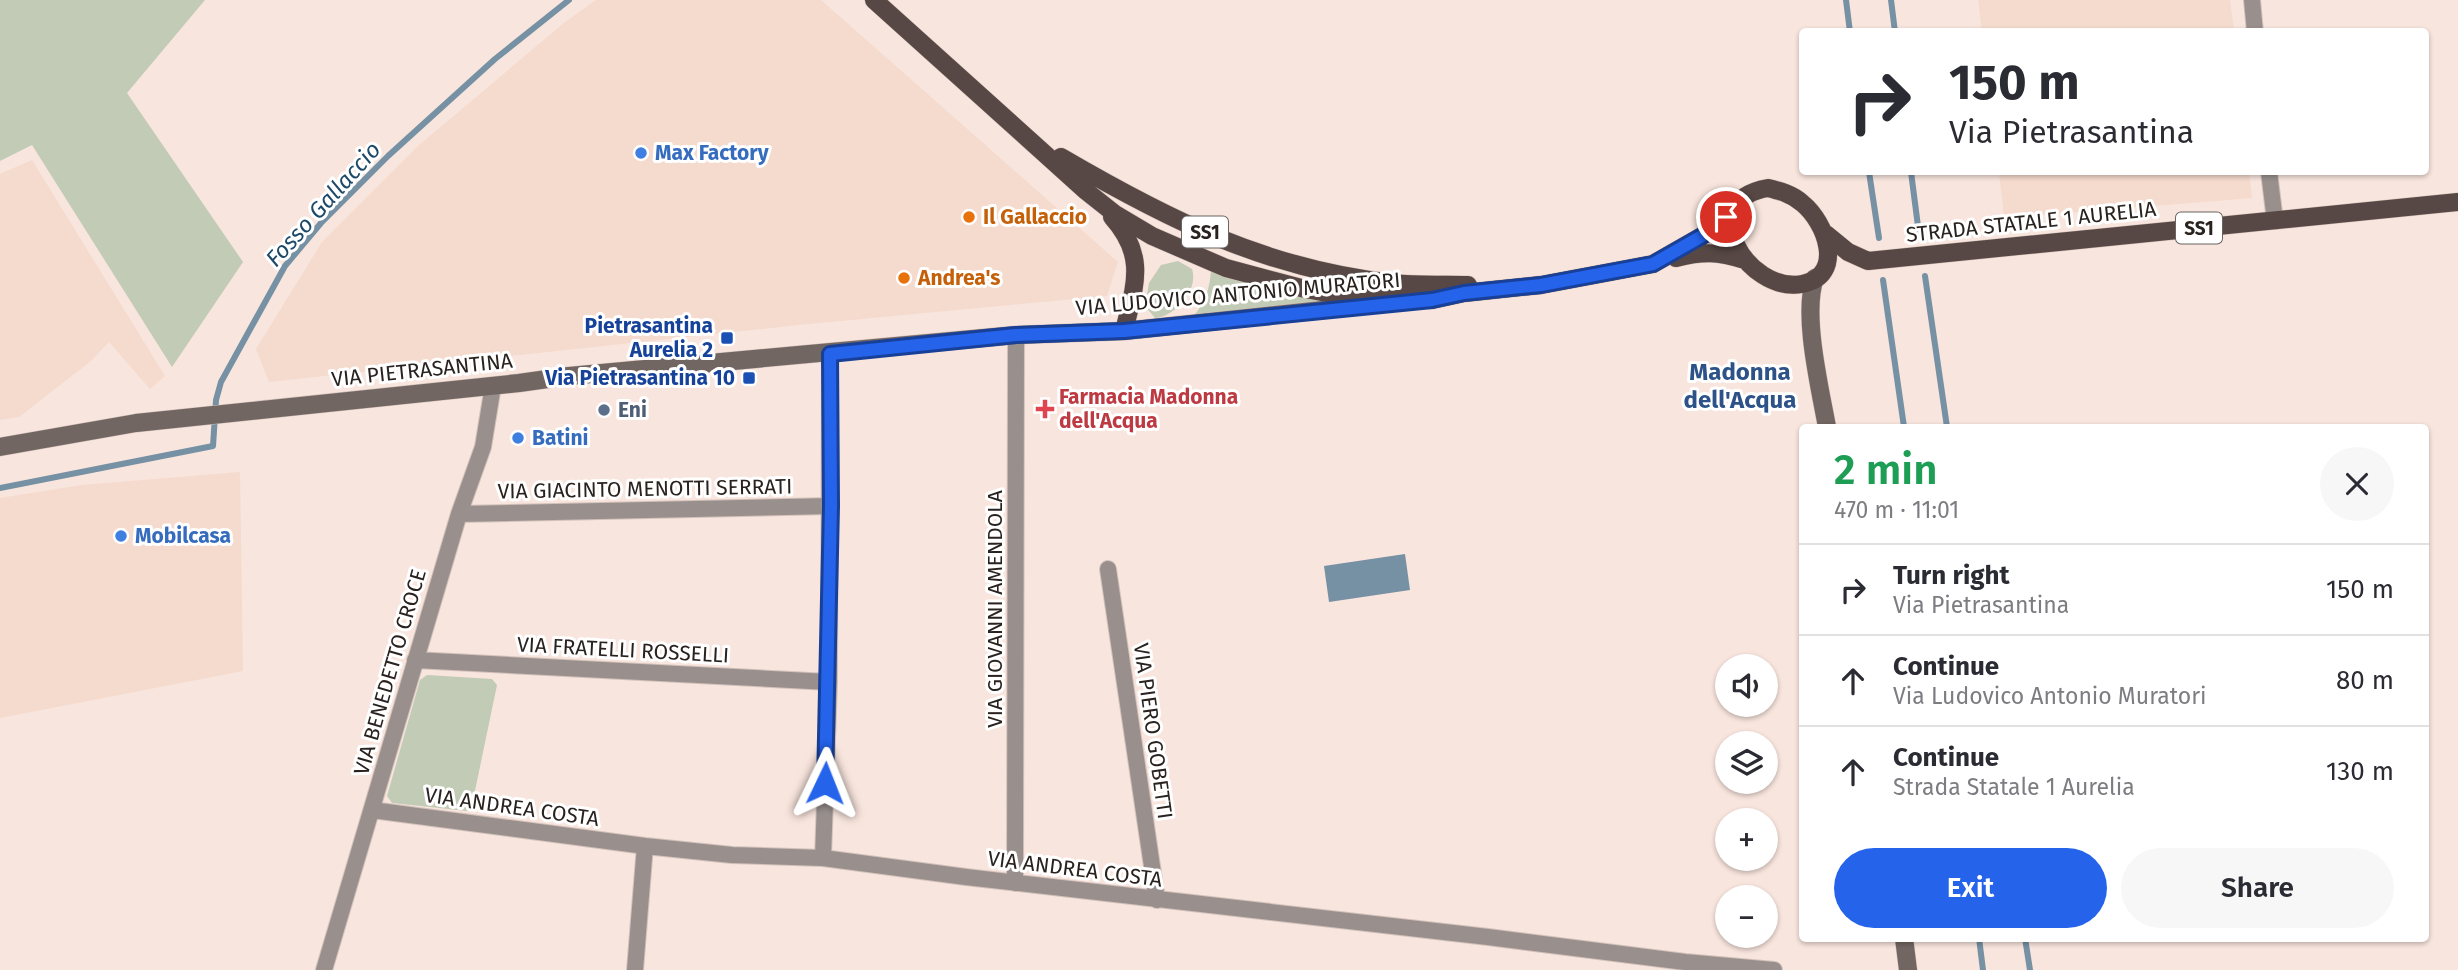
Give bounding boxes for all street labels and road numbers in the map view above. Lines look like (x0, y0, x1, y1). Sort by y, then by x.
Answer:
street label: STRADA STATALE 1 AURELIA (1905, 196, 2157, 248)
road number: SS1 (2176, 212, 2222, 244)
road number: SS1 (1182, 216, 1228, 248)
street label: VIA LUDOVICO ANTONIO MURATORI (1075, 267, 1401, 321)
street label: VIA PIETRASANTINA (330, 348, 514, 392)
street label: VIA GIACINTO MENOTTI SERRATI (498, 473, 792, 505)
street label: VIA GIOVANNI AMENDOLA (982, 490, 1008, 728)
street label: VIA BENEDETTO CROCE (348, 566, 432, 778)
street label: VIA FRATELLI ROSSELLI (516, 631, 730, 669)
street label: VIA PIERO GOBETTI (1128, 641, 1178, 821)
street label: VIA ANDREA COSTA (423, 782, 601, 832)
street label: VIA ANDREA COSTA (986, 845, 1164, 893)

